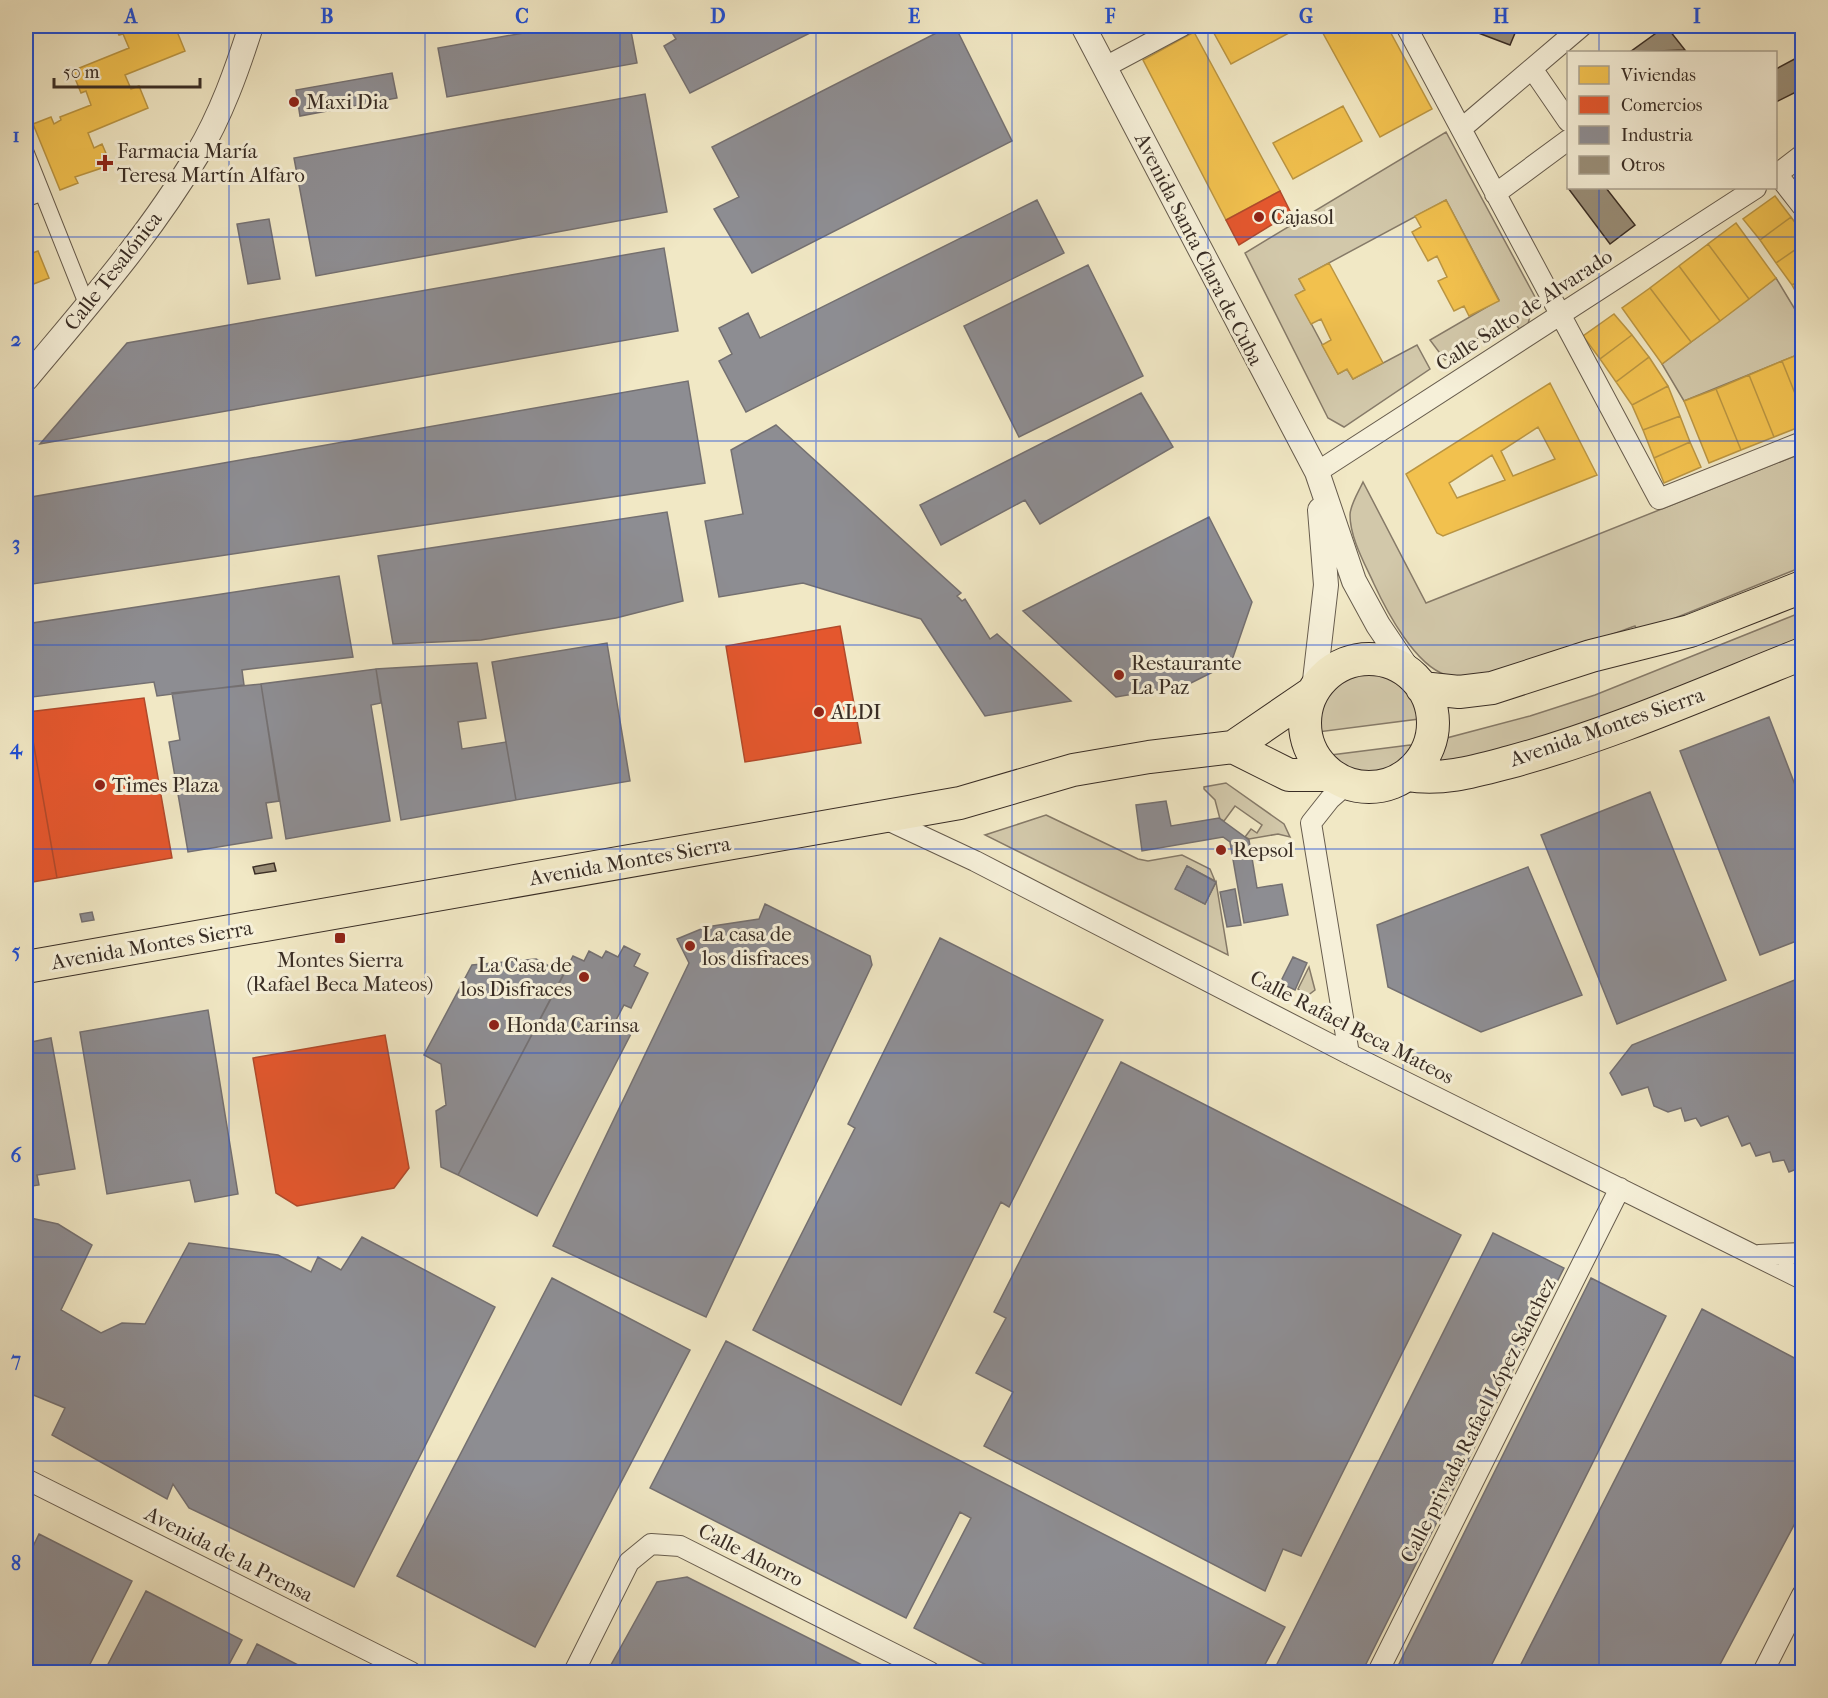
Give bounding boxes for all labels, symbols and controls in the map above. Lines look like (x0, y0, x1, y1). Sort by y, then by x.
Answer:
text: A (123, 5, 139, 28)
text: B (320, 5, 334, 28)
text: C (515, 5, 529, 28)
text: D (710, 5, 726, 28)
text: E (908, 5, 920, 28)
text: F (1104, 5, 1116, 28)
text: G (1299, 5, 1313, 28)
text: H (1493, 5, 1509, 28)
text: I (1693, 5, 1701, 28)
scale bar (54, 51, 200, 89)
legend (1567, 51, 1777, 189)
text: 50 m (63, 62, 100, 83)
text: Viviendas (1620, 65, 1696, 86)
place label: Maxi Dia (306, 90, 389, 114)
marker: Maxi Dia (287, 95, 301, 109)
text: Comercios (1621, 95, 1703, 116)
text: 1 (12, 124, 20, 147)
text: Industria (1621, 125, 1693, 146)
street label: Avenida Santa Clara de Cuba (1129, 128, 1268, 369)
place label: Farmacia María Teresa Martín Alfaro (117, 139, 305, 187)
text: Otros (1621, 155, 1665, 176)
marker: Farmacia María Teresa Martín Alfaro (98, 156, 112, 170)
place label: Cajasol (1271, 205, 1334, 229)
street label: Calle Tesalónica (59, 207, 167, 335)
marker: Cajasol (1252, 210, 1266, 224)
street label: Calle Salto de Alvarado (1431, 244, 1617, 376)
text: 2 (11, 328, 21, 351)
text: 3 (12, 532, 20, 555)
place label: Restaurante La Paz (1131, 651, 1242, 699)
marker: Restaurante La Paz (1112, 668, 1126, 682)
street label: Avenida Montes Sierra (1506, 682, 1708, 772)
place label: ALDI (830, 700, 881, 724)
marker: ALDI (812, 705, 826, 719)
text: 4 (9, 736, 23, 760)
place label: Times Plaza (112, 773, 219, 797)
marker: Times Plaza (93, 778, 107, 792)
street label: Avenida Montes Sierra (527, 831, 733, 891)
place label: Repsol (1233, 838, 1294, 862)
marker: Repsol (1214, 843, 1228, 857)
street label: Avenida Montes Sierra (49, 915, 255, 975)
place label: La casa de los disfraces (701, 922, 809, 970)
marker: Montes Sierra (Rafael Beca Mateos) (333, 931, 347, 945)
marker: La casa de los disfraces (683, 939, 697, 953)
text: 5 (12, 940, 21, 963)
place label: Montes Sierra (Rafael Beca Mateos) (247, 948, 433, 996)
place label: La Casa de los Disfraces (459, 953, 572, 1001)
street label: Calle Rafael Beca Mateos (1246, 965, 1458, 1089)
marker: La Casa de los Disfraces (577, 970, 591, 984)
place label: Honda Carinsa (506, 1013, 640, 1037)
marker: Honda Carinsa (487, 1018, 501, 1032)
text: 6 (11, 1144, 23, 1167)
street label: Calle privada Rafael López Sánchez (1395, 1273, 1561, 1567)
text: 7 (10, 1348, 21, 1371)
street label: Avenida de la Prensa (140, 1501, 317, 1607)
street label: Calle Ahorro (695, 1518, 807, 1592)
text: 8 (11, 1552, 21, 1575)

